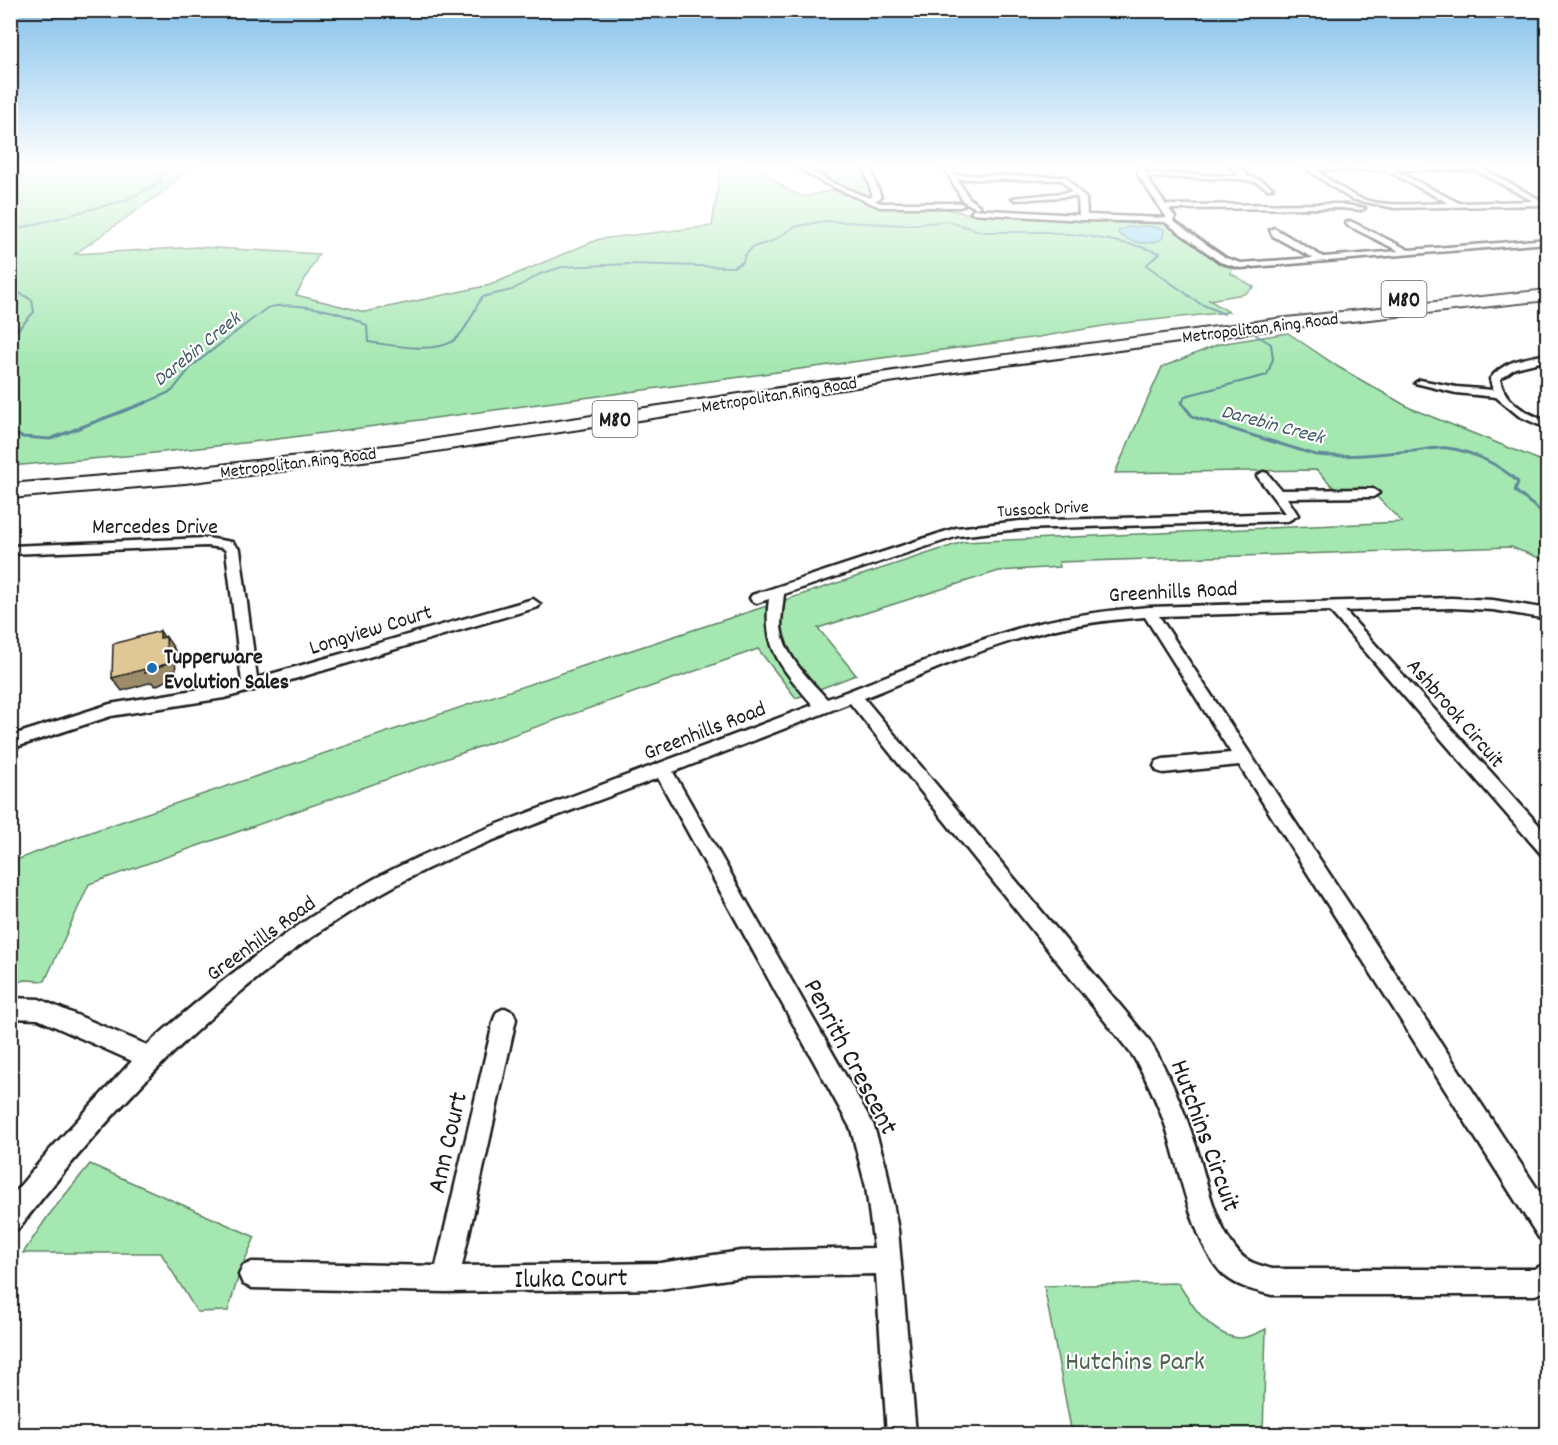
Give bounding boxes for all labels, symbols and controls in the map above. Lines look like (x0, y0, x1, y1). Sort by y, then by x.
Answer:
road number: M80 (1382, 281, 1426, 317)
water label: Darebin Creek (148, 305, 249, 394)
street label: Metropolitan Ring Road (1181, 307, 1340, 351)
street label: Metropolitan Ring Road (700, 372, 859, 421)
water label: Darebin Creek (1218, 399, 1328, 453)
road number: M80 (592, 401, 638, 437)
street label: Metropolitan Ring Road (219, 442, 378, 486)
street label: Tussock Drive (997, 496, 1090, 525)
street label: Mercedes Drive (92, 513, 218, 544)
street label: Greenhills Road (1108, 575, 1238, 612)
street label: Longview Court (306, 598, 436, 665)
place label: Tupperware Evolution Sales (164, 643, 289, 699)
street label: Ashbrook Circuit (1398, 653, 1511, 776)
marker: Tupperware Evolution Sales (145, 661, 159, 675)
street label: Greenhills Road (640, 695, 771, 770)
street label: Greenhills Road (201, 889, 323, 990)
street label: Penrith Crescent (791, 973, 906, 1143)
street label: Hutchins Circuit (1158, 1055, 1249, 1218)
street label: Ann Court (419, 1088, 480, 1197)
street label: Iluka Court (514, 1260, 628, 1301)
park label: Hutchins Park (1065, 1344, 1205, 1383)

